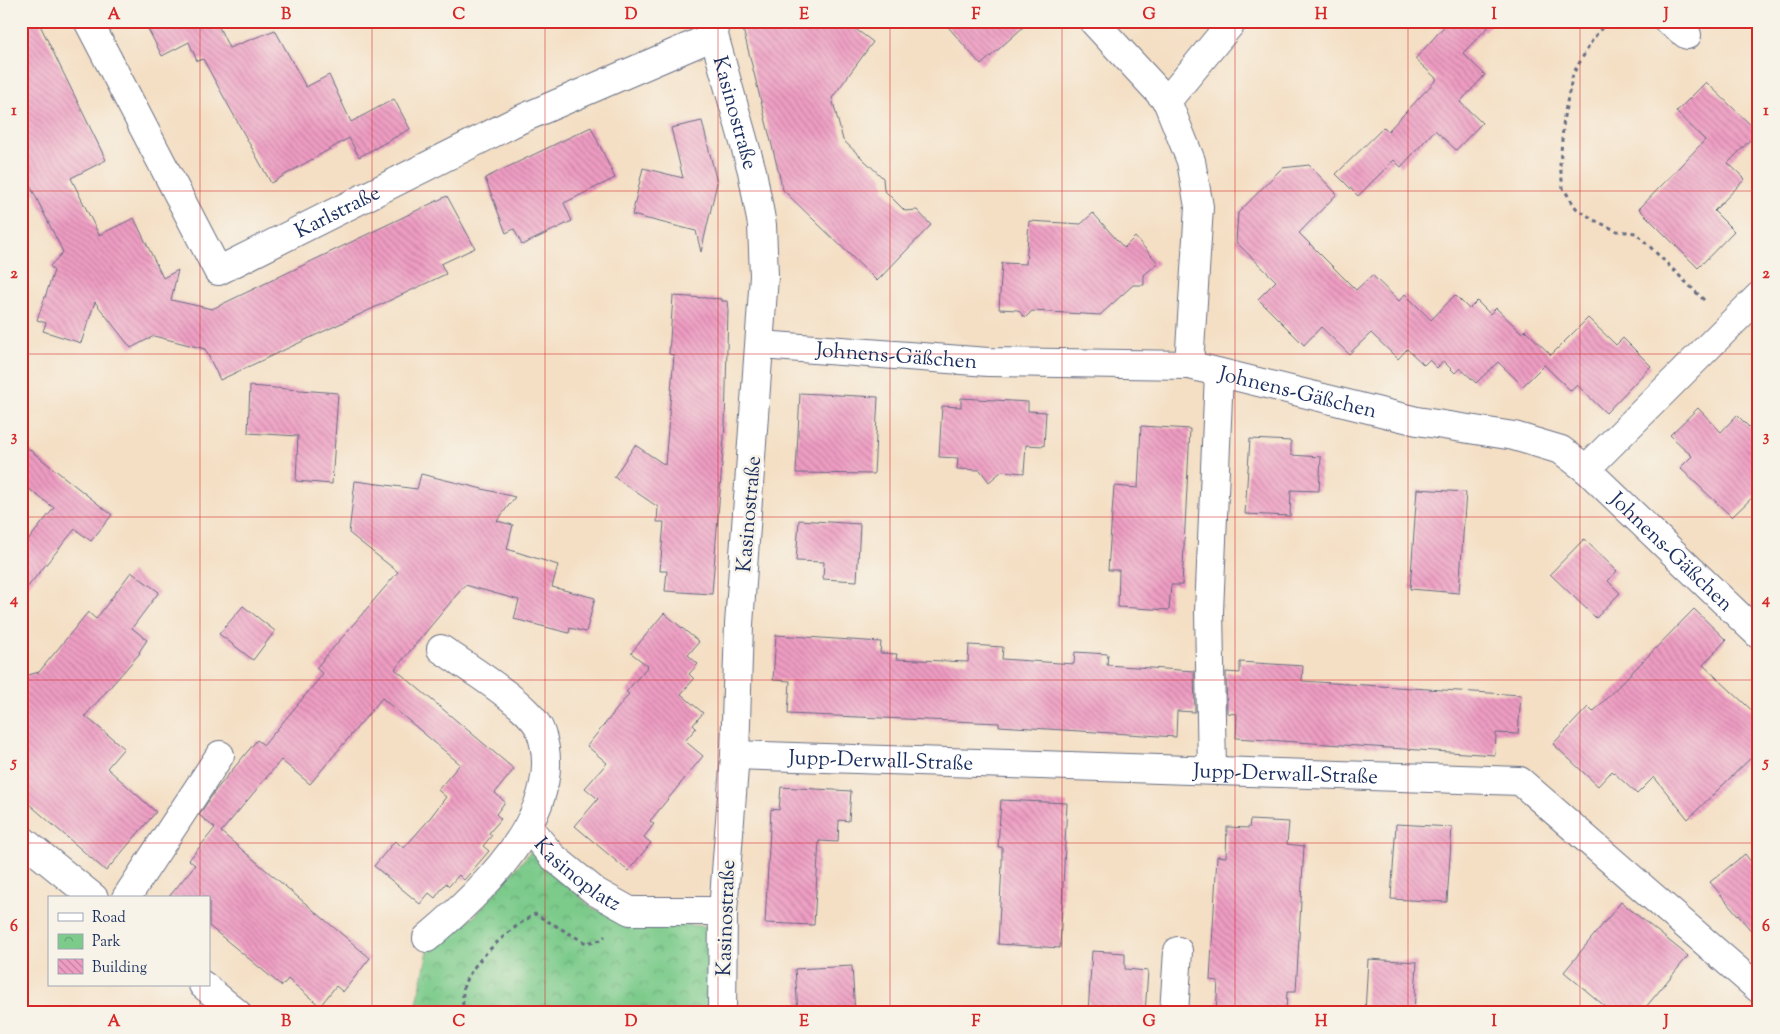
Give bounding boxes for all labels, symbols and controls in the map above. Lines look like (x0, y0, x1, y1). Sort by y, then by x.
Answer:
text: A (108, 4, 121, 27)
text: B (281, 4, 291, 27)
text: C (453, 4, 466, 27)
text: D (625, 4, 638, 27)
text: E (799, 4, 809, 27)
text: F (972, 4, 981, 27)
text: G (1142, 4, 1156, 27)
text: H (1315, 4, 1328, 27)
text: I (1491, 4, 1497, 27)
text: J (1662, 4, 1669, 27)
street label: Kasinostraße (704, 53, 764, 173)
text: 1 (11, 100, 17, 123)
text: 1 (1763, 100, 1769, 123)
street label: Karlstraße (290, 179, 386, 247)
text: 2 (10, 263, 18, 286)
text: 2 (1762, 263, 1770, 286)
street label: Johnens-Gäßchen (814, 336, 978, 378)
street label: Johnens-Gäßchen (1215, 360, 1380, 428)
text: 3 (11, 426, 18, 449)
text: 3 (1763, 426, 1770, 449)
street label: Kasinostraße (730, 455, 770, 574)
street label: Johnens-Gäßchen (1601, 485, 1739, 619)
text: 4 (9, 589, 18, 612)
text: 4 (1761, 589, 1770, 612)
street label: Jupp-Derwall-Straße (787, 744, 974, 780)
text: 5 (9, 752, 17, 775)
text: 5 (1761, 752, 1769, 775)
street label: Jupp-Derwall-Straße (1192, 757, 1379, 793)
street label: Kasinoplatz (526, 832, 626, 920)
street label: Kasinostraße (710, 859, 744, 977)
legend (48, 896, 210, 986)
text: Road (92, 908, 126, 929)
text: 6 (10, 916, 18, 939)
text: 6 (1762, 916, 1770, 939)
text: Park (92, 932, 121, 953)
text: Building (92, 958, 147, 979)
text: A (108, 1011, 121, 1034)
text: B (281, 1011, 291, 1034)
text: C (453, 1011, 466, 1034)
text: D (625, 1011, 638, 1034)
text: E (799, 1011, 809, 1034)
text: F (972, 1011, 981, 1034)
text: G (1142, 1011, 1156, 1034)
text: H (1315, 1011, 1328, 1034)
text: I (1491, 1011, 1497, 1034)
text: J (1662, 1011, 1669, 1034)

